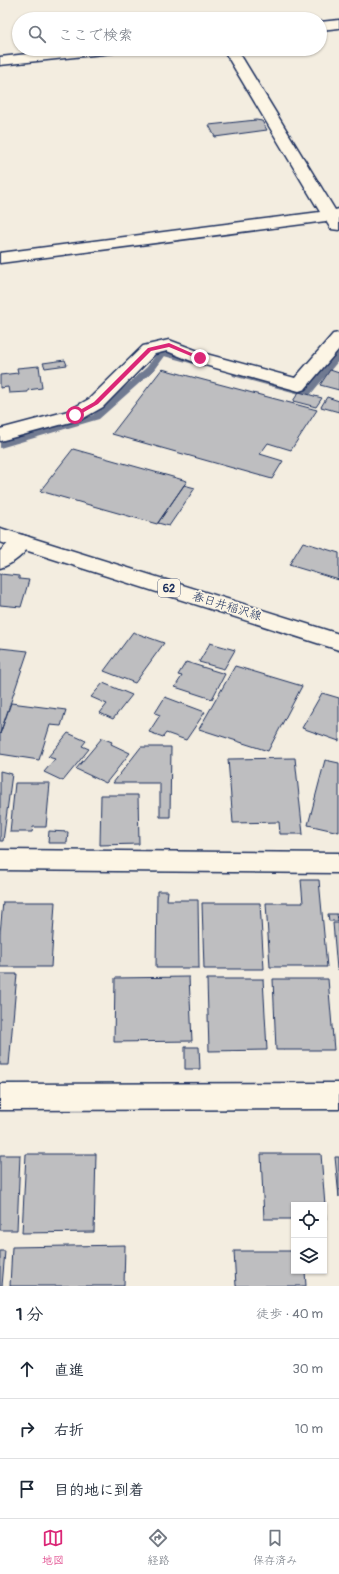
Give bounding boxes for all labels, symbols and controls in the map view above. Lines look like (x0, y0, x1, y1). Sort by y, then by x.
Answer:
search box (12, 12, 327, 56)
icon: search (26, 23, 48, 45)
text: ここで検索 (58, 26, 133, 45)
route end (191, 349, 209, 367)
route start (66, 406, 84, 424)
road number: 62 (158, 579, 180, 597)
street label: 春日井稲沢線 (190, 589, 263, 624)
map controls (291, 1202, 327, 1274)
button: locate (291, 1202, 327, 1238)
button: layers (291, 1238, 327, 1274)
text: 1 分 (16, 1304, 43, 1325)
text: 徒歩 · 40 m (256, 1306, 323, 1322)
icon: ahead (16, 1358, 38, 1380)
text: 直進 (54, 1361, 84, 1380)
text: 30 m (293, 1361, 323, 1377)
icon: right (16, 1418, 38, 1440)
text: 右折 (54, 1421, 84, 1440)
text: 10 m (295, 1421, 323, 1437)
icon: arrive (16, 1478, 38, 1500)
text: 目的地に到着 (54, 1481, 144, 1500)
tab: 地図 (42, 1527, 64, 1567)
tab: 経路 (147, 1527, 169, 1567)
tab: 保存済み (253, 1527, 297, 1567)

